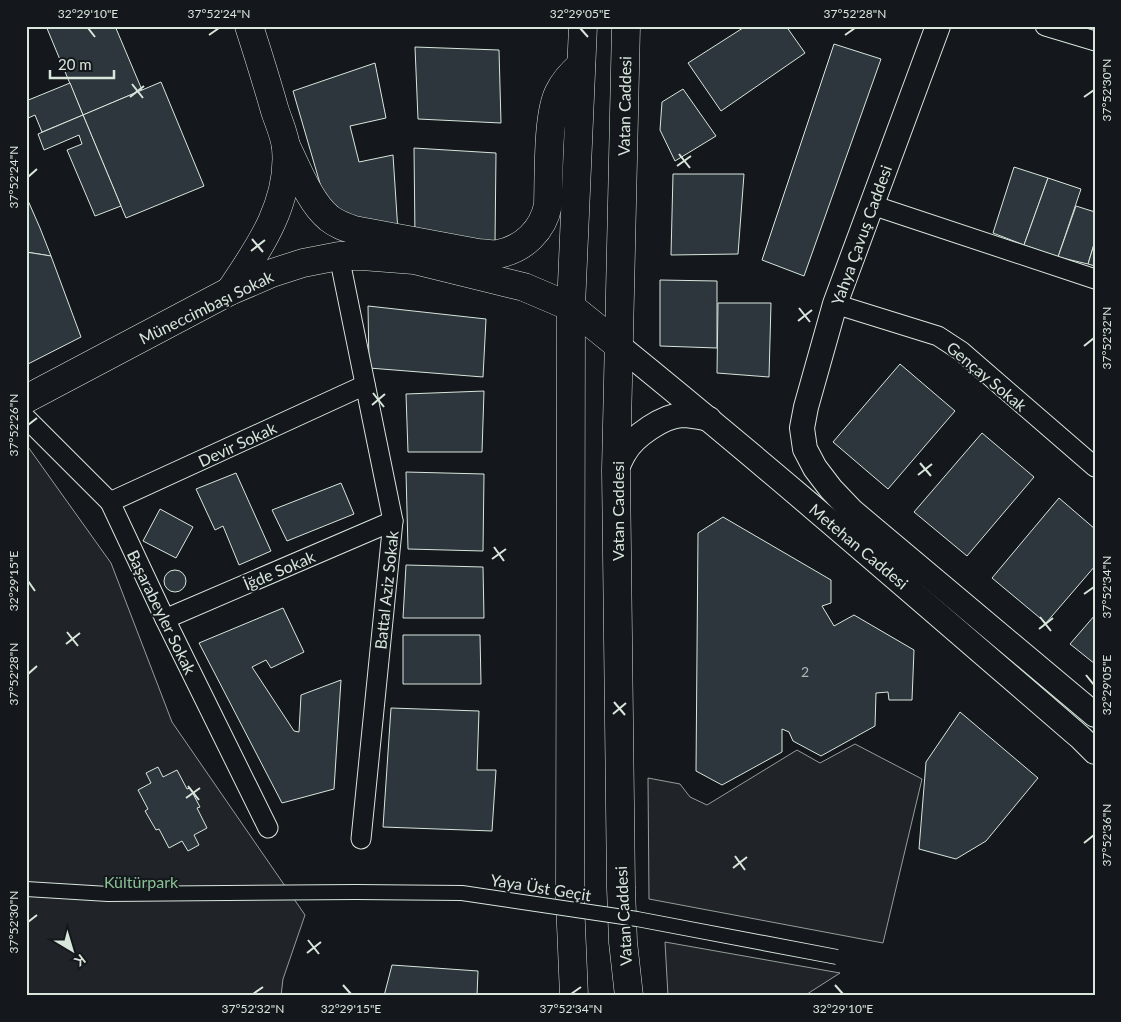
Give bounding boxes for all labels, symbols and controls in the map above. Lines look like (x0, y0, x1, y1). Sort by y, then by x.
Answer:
text: 32°29'10"E (58, 6, 118, 21)
text: 37°52'24"N (188, 6, 250, 21)
text: 32°29'05"E (550, 6, 610, 21)
text: 37°52'28"N (824, 6, 886, 21)
scale bar (50, 48, 114, 80)
text: 20 m (58, 55, 92, 73)
street label: Vatan Caddesi (614, 56, 634, 156)
text: 37°52'30"N (1099, 59, 1114, 121)
text: 37°52'24"N (6, 146, 21, 208)
street label: Yahya Çavuş Caddesi (827, 162, 895, 308)
street label: Müneccimbaşı Sokak (136, 266, 277, 348)
text: 37°52'32"N (1099, 307, 1114, 369)
street label: Gençay Sokak (943, 337, 1031, 415)
text: 37°52'26"N (6, 394, 21, 456)
street label: Devir Sokak (195, 417, 280, 470)
street label: Vatan Caddesi (608, 461, 627, 561)
street label: Metehan Caddesi (806, 499, 912, 593)
street label: Battal Aziz Sokak (370, 529, 402, 650)
street label: İğde Sokak (240, 546, 318, 594)
street label: Başarabeyler Sokak (124, 547, 201, 678)
text: 32°29'15"E (6, 551, 21, 611)
text: 37°52'34"N (1099, 556, 1114, 618)
text: 37°52'28"N (6, 643, 21, 705)
text: 32°29'05"E (1099, 655, 1114, 715)
house number: 2 (801, 663, 809, 680)
text: 37°52'36"N (1099, 804, 1114, 866)
street label: Vatan Caddesi (611, 866, 635, 966)
street label: Yaya Üst Geçit (489, 870, 593, 904)
park label: Kültürpark (104, 872, 179, 891)
text: 37°52'30"N (6, 891, 21, 953)
north arrow (48, 924, 98, 974)
text: K (71, 951, 89, 971)
text: 37°52'32"N (222, 1001, 284, 1016)
text: 32°29'15"E (321, 1001, 381, 1016)
text: 37°52'34"N (540, 1001, 602, 1016)
text: 32°29'10"E (813, 1001, 873, 1016)

